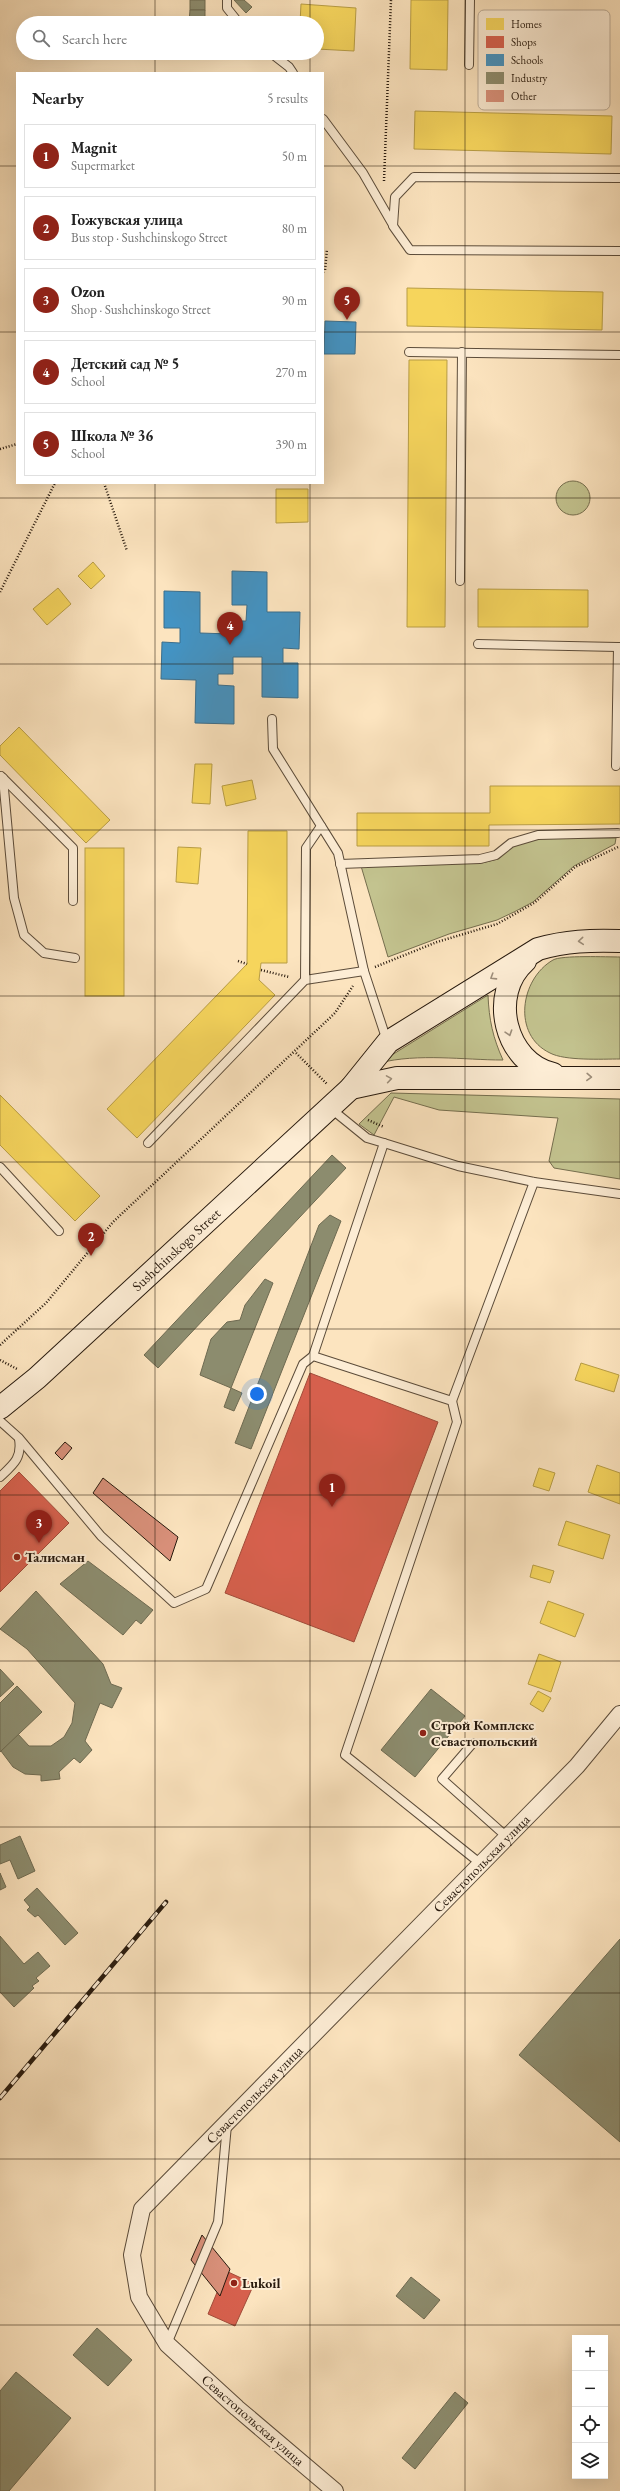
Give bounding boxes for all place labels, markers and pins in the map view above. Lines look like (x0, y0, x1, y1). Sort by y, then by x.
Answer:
pin: 5 (334, 287, 360, 320)
pin: 4 (217, 612, 243, 645)
pin: 2 (78, 1223, 104, 1256)
pin: 1 (319, 1474, 345, 1507)
pin: 3 (26, 1510, 52, 1543)
place label: Талисман (25, 1548, 85, 1566)
marker: Талисман (12, 1552, 22, 1562)
place label: Строй Комплекс Севастопольский (431, 1716, 537, 1750)
marker: Строй Комплекс Севастопольский (418, 1728, 428, 1738)
place label: Lukoil (242, 2274, 280, 2292)
marker: Lukoil (229, 2278, 239, 2288)

